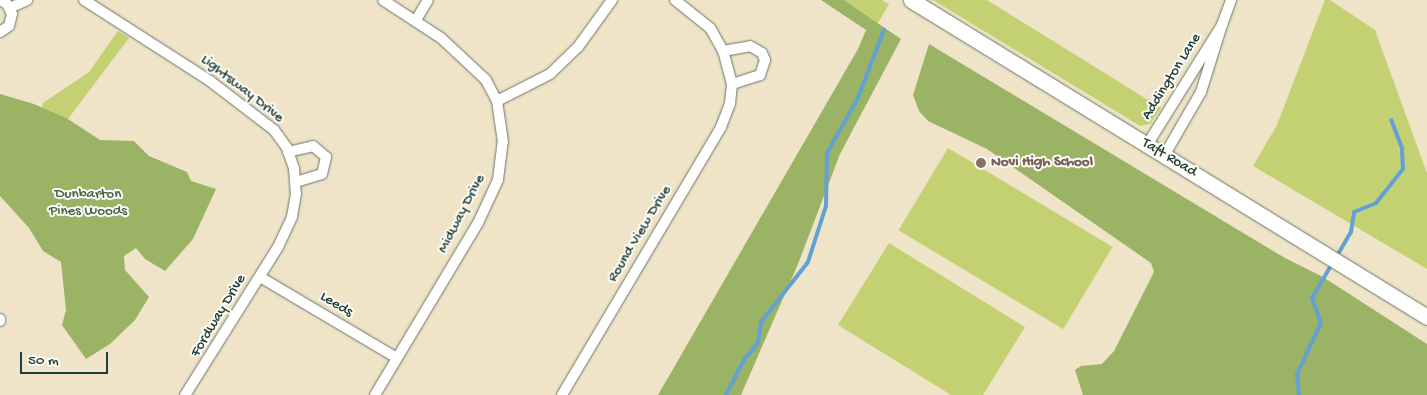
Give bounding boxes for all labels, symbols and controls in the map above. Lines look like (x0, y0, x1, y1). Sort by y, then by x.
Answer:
street label: Addington Lane (1138, 30, 1206, 124)
street label: Lightsway Drive (197, 51, 287, 127)
street label: Taft Road (1138, 135, 1200, 181)
place label: Novi High School (991, 154, 1093, 172)
marker: Novi High School (975, 157, 987, 169)
street label: Midway Drive (434, 172, 490, 256)
street label: Round View Drive (604, 182, 676, 286)
park label: Dunbarton Pines Woods (49, 185, 127, 220)
street label: Fordway Drive (187, 271, 251, 361)
street label: Leeds (316, 288, 356, 322)
scale bar (22, 342, 110, 374)
text: 50 m (28, 352, 59, 370)

